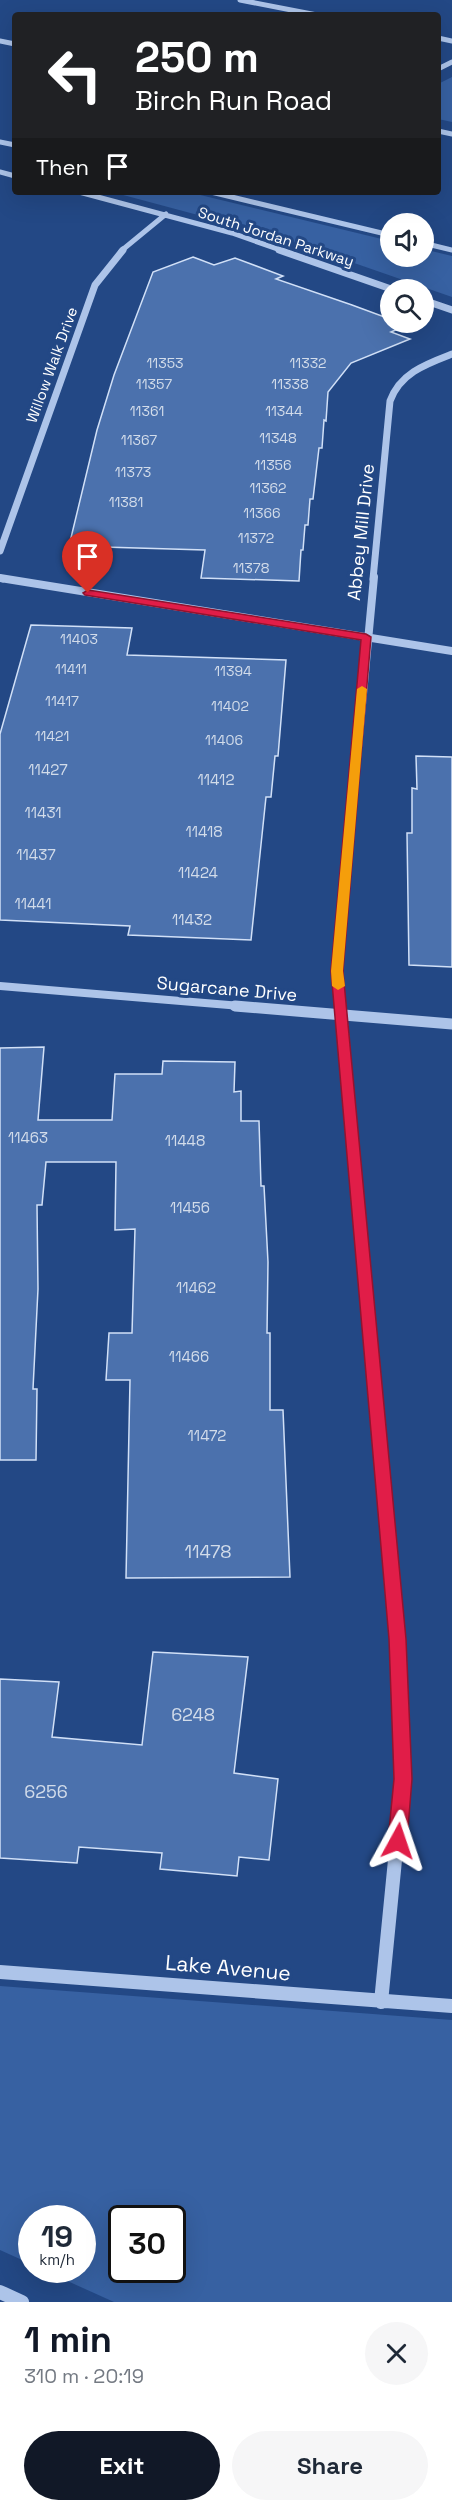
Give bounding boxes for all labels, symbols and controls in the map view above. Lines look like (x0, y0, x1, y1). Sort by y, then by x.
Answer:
text: 250 m (135, 31, 259, 84)
icon: left (36, 36, 114, 114)
text: Birch Run Road (135, 83, 332, 118)
icon: arrive (101, 150, 134, 183)
text: Then (36, 153, 89, 181)
street label: South Jordan Parkway (196, 202, 357, 271)
map controls (380, 213, 434, 333)
button: sound (380, 213, 434, 267)
button: search (380, 279, 434, 333)
street label: Willow Walk Drive (22, 304, 81, 425)
house number: 11353 (146, 354, 184, 372)
house number: 11332 (289, 354, 327, 372)
house number: 11357 (136, 375, 172, 393)
house number: 11338 (271, 375, 309, 393)
house number: 11361 (130, 402, 164, 420)
house number: 11344 (265, 402, 303, 420)
house number: 11348 (259, 429, 297, 447)
house number: 11367 (121, 431, 157, 449)
house number: 11356 (254, 456, 292, 474)
street label: Abbey Mill Drive (342, 462, 379, 601)
house number: 11373 (115, 463, 151, 481)
house number: 11362 (249, 479, 287, 497)
house number: 11381 (109, 493, 143, 511)
house number: 11366 (243, 504, 281, 522)
house number: 11372 (238, 529, 274, 547)
pin (62, 531, 113, 593)
icon: arrive (71, 540, 104, 573)
house number: 11378 (233, 559, 270, 577)
house number: 11403 (60, 630, 98, 648)
house number: 11411 (55, 660, 87, 678)
house number: 11394 (214, 662, 252, 680)
house number: 11417 (45, 692, 79, 710)
house number: 11402 (211, 697, 249, 715)
house number: 11421 (35, 727, 69, 745)
house number: 11406 (205, 731, 243, 749)
house number: 11427 (28, 760, 68, 779)
house number: 11412 (198, 770, 234, 789)
house number: 11431 (24, 803, 62, 822)
house number: 11418 (185, 822, 223, 841)
house number: 11437 (16, 845, 56, 864)
house number: 11424 (178, 863, 218, 882)
house number: 11441 (14, 894, 52, 913)
house number: 11432 (172, 910, 212, 929)
street label: Sugarcane Drive (156, 971, 298, 1006)
house number: 11463 (8, 1128, 48, 1147)
house number: 11448 (165, 1131, 205, 1150)
house number: 11456 (170, 1198, 210, 1217)
house number: 11462 (176, 1278, 216, 1297)
house number: 11466 (169, 1347, 209, 1366)
house number: 11472 (188, 1426, 226, 1445)
house number: 11478 (184, 1540, 232, 1563)
house number: 6248 (171, 1703, 215, 1726)
house number: 6256 (24, 1780, 68, 1803)
position arrow (366, 1809, 430, 1873)
street label: Lake Avenue (164, 1949, 292, 1986)
speed limit sign: 30 (108, 2205, 186, 2283)
text: 19 (41, 2217, 73, 2256)
text: km/h (39, 2250, 75, 2269)
text: 1 min (24, 2317, 112, 2363)
button: close (365, 2322, 428, 2385)
text: 310 m · 20:19 (24, 2363, 144, 2389)
button: Exit (24, 2431, 220, 2500)
button: Share (232, 2431, 428, 2500)

